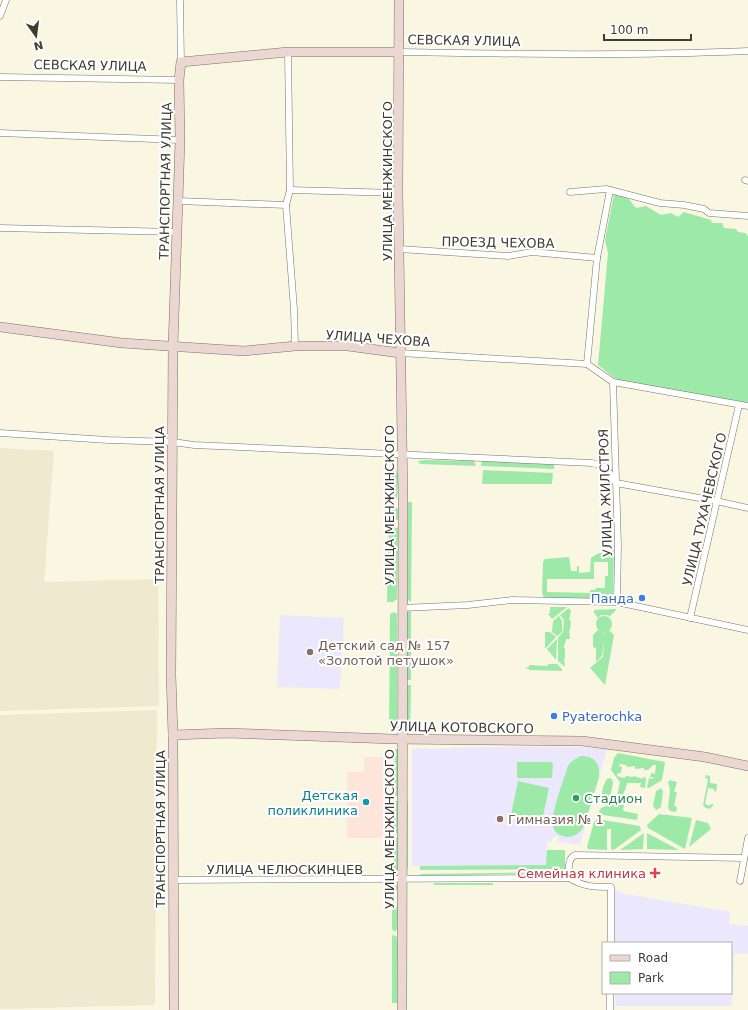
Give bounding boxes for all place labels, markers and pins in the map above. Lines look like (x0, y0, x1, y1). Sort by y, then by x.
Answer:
place label: Панда (591, 591, 634, 606)
marker: Панда (637, 593, 647, 603)
place label: Детский сад № 157 «Золотой петушок» (318, 638, 454, 668)
marker: Детский сад № 157 «Золотой петушок» (305, 647, 315, 657)
place label: Pyaterochka (562, 709, 642, 724)
marker: Pyaterochka (549, 711, 559, 721)
place label: Детская поликлиника (267, 788, 358, 818)
place label: Стадион (584, 791, 643, 806)
marker: Стадион (571, 793, 581, 803)
marker: Детская поликлиника (361, 797, 371, 807)
place label: Гимназия № 1 (508, 812, 604, 827)
marker: Гимназия № 1 (495, 814, 505, 824)
place label: Семейная клиника (517, 866, 646, 881)
marker: Семейная клиника (649, 867, 661, 879)

